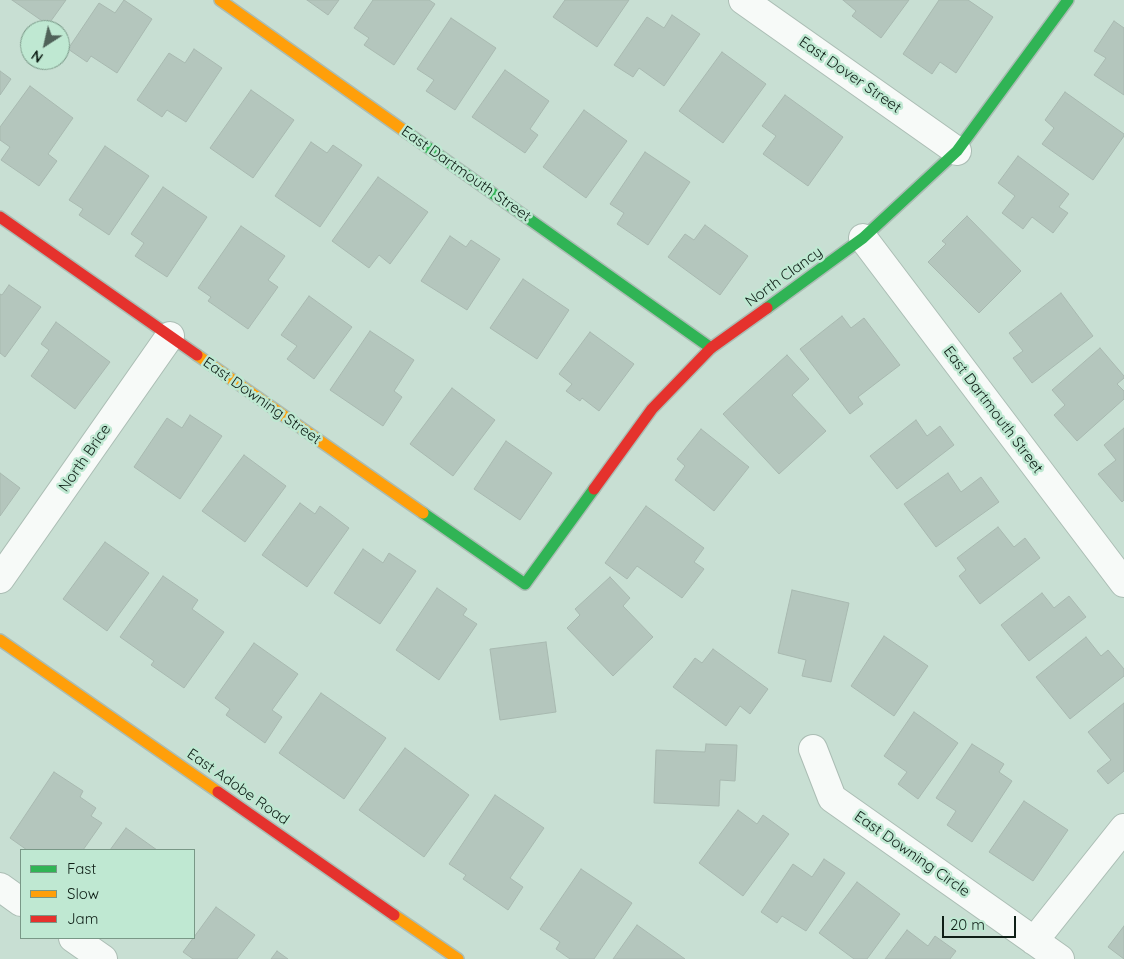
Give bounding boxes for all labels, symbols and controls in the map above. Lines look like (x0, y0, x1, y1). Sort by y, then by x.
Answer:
north arrow (20, 20, 70, 70)
street label: East Dover Street (795, 33, 905, 117)
text: N (28, 46, 46, 67)
street label: East Dartmouth Street (398, 122, 534, 226)
street label: North Clancy (742, 243, 826, 311)
street label: East Dartmouth Street (939, 343, 1047, 477)
street label: East Downing Street (199, 353, 325, 449)
street label: North Brice (55, 421, 115, 495)
street label: East Adobe Road (183, 745, 293, 829)
street label: East Downing Circle (851, 807, 973, 901)
legend (20, 849, 195, 939)
text: Fast (67, 859, 96, 878)
text: Slow (67, 884, 99, 903)
scale bar (944, 906, 1018, 938)
text: Jam (67, 909, 98, 928)
text: 20 m (950, 915, 985, 934)

